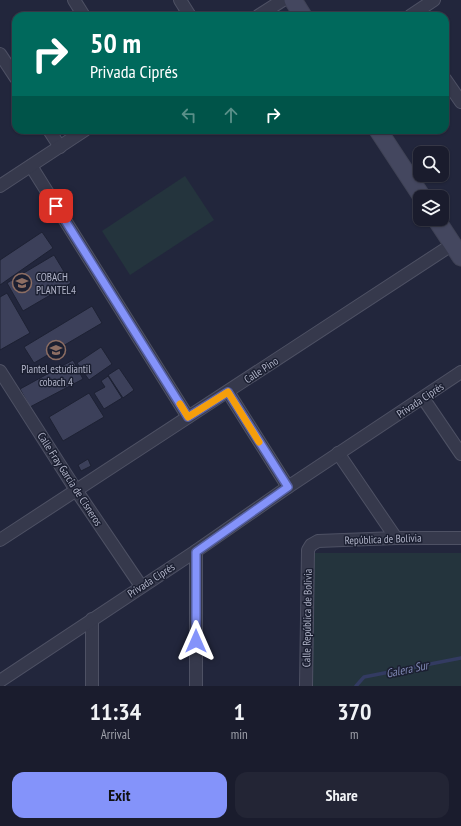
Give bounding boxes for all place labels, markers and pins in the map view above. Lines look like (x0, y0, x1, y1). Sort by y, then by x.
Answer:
pin (39, 189, 73, 223)
place label: COBACH PLANTEL4 (36, 270, 76, 297)
school or university icon: COBACH PLANTEL4 (11, 272, 33, 294)
school or university icon: Plantel estudiantil cobach 4 (45, 339, 67, 361)
place label: Plantel estudiantil cobach 4 (21, 362, 91, 389)

